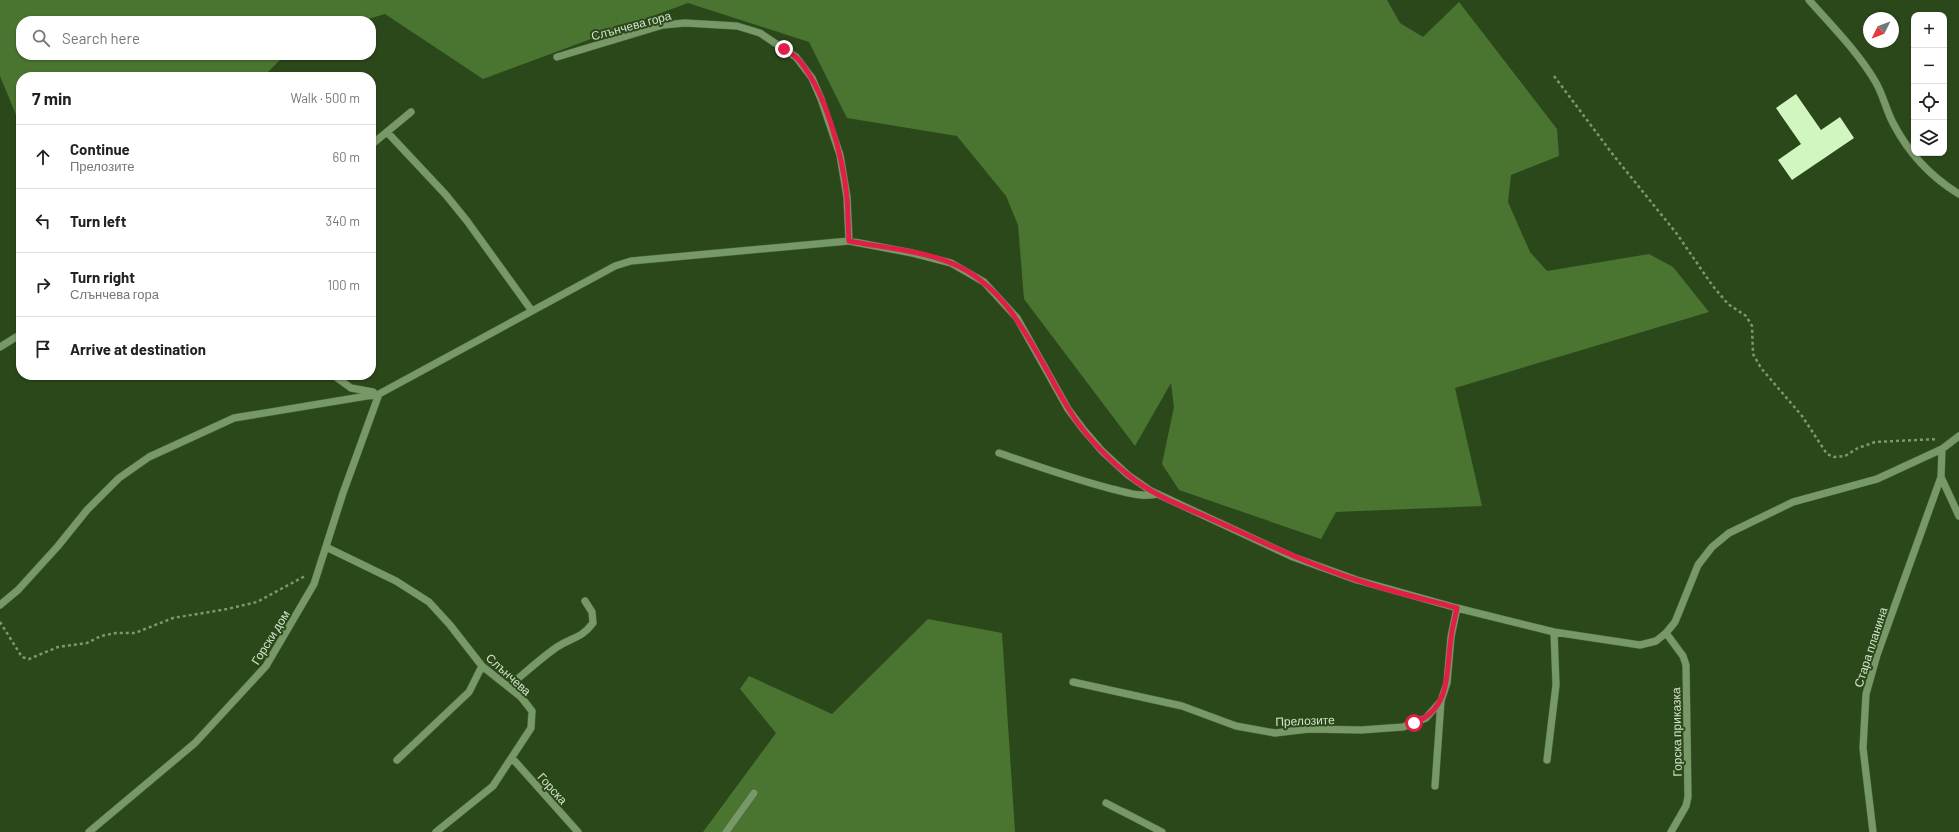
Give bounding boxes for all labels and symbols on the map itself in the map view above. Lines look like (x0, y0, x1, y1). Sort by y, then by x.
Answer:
street label: Слънчева гора (590, 8, 673, 43)
north arrow (1863, 12, 1899, 48)
route end (775, 40, 793, 58)
street label: Стара планина (1850, 605, 1891, 689)
street label: Горски дом (248, 607, 293, 667)
street label: Слънчева (484, 650, 535, 698)
street label: Горска приказка (1668, 687, 1685, 777)
street label: Прелозите (1275, 712, 1335, 729)
route start (1405, 714, 1423, 732)
street label: Горска (535, 769, 571, 807)

